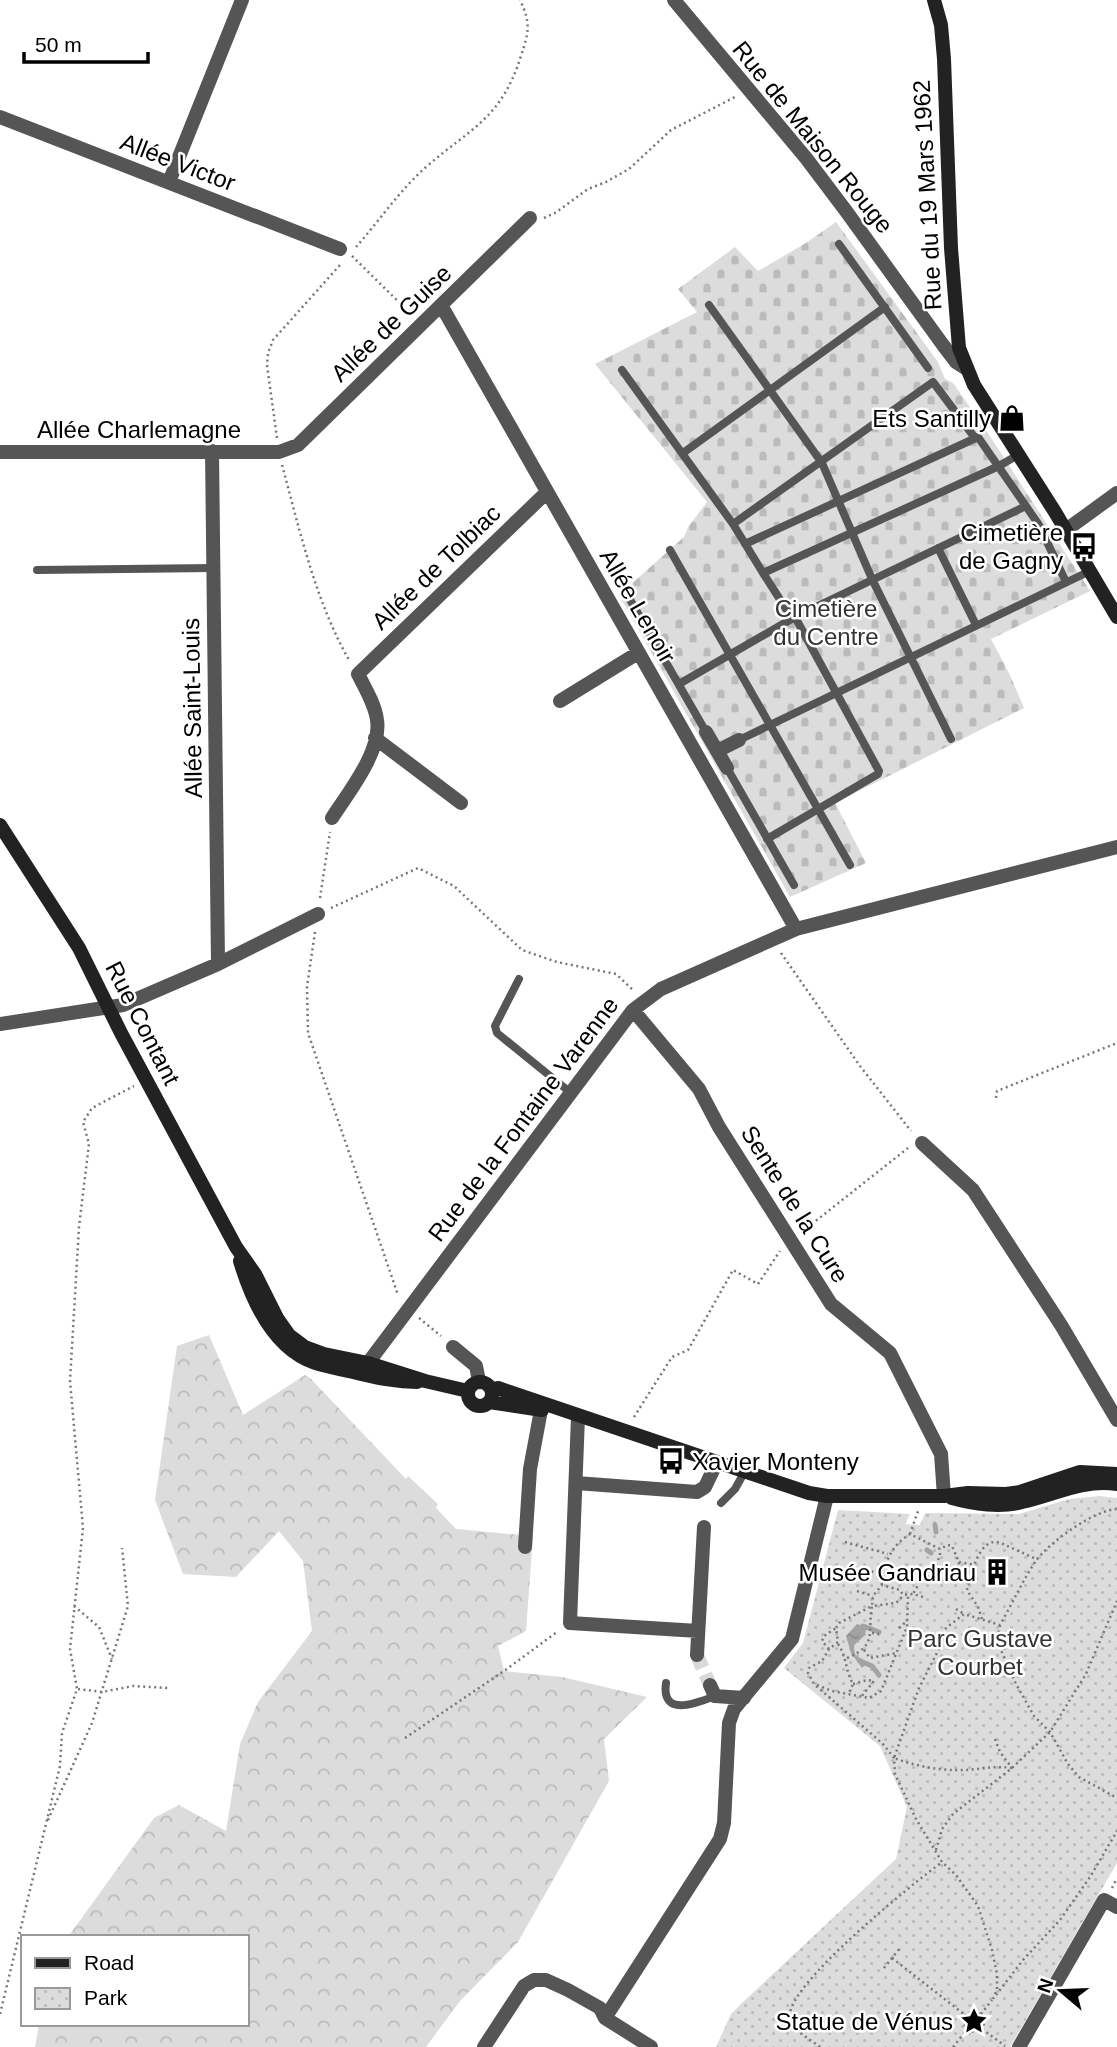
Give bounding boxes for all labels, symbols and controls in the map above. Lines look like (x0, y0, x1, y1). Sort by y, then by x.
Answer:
scale bar (24, 21, 149, 65)
text: 50 m (35, 33, 82, 56)
street label: Rue de Maison Rouge (727, 36, 899, 238)
street label: Rue du 19 Mars 1962 (907, 79, 947, 311)
street label: Allée Victor (117, 128, 239, 196)
street label: Allée de Guise (325, 259, 457, 387)
shop icon: Ets Santilly (997, 403, 1027, 433)
place label: Ets Santilly (872, 405, 991, 432)
street label: Allée Charlemagne (37, 416, 241, 443)
street label: Allée de Tolbiac (366, 499, 506, 635)
place label: Cimetière de Gagny (959, 519, 1063, 574)
bus stop icon: Cimetière de Gagny (1069, 531, 1099, 561)
street label: Allée Lenoir (595, 544, 681, 668)
park label: Cimetière du Centre (773, 595, 879, 650)
street label: Allée Saint-Louis (177, 618, 207, 798)
street label: Rue Contant (100, 957, 186, 1089)
street label: Rue de la Fontaine Varenne (422, 992, 624, 1246)
street label: Sente de la Cure (736, 1120, 854, 1288)
bus stop icon: Xavier Monteny (656, 1446, 686, 1476)
place label: Xavier Monteny (692, 1448, 859, 1475)
building icon: Musée Gandriau (982, 1557, 1012, 1587)
place label: Musée Gandriau (799, 1559, 976, 1586)
park label: Parc Gustave Courbet (907, 1625, 1053, 1680)
legend (21, 1935, 248, 2026)
text: Road (84, 1951, 134, 1974)
north arrow (1026, 1956, 1096, 2026)
text: N (1033, 1976, 1058, 1996)
text: Park (84, 1986, 128, 2009)
place icon: Statue de Vénus (959, 2006, 989, 2036)
place label: Statue de Vénus (776, 2008, 953, 2035)

